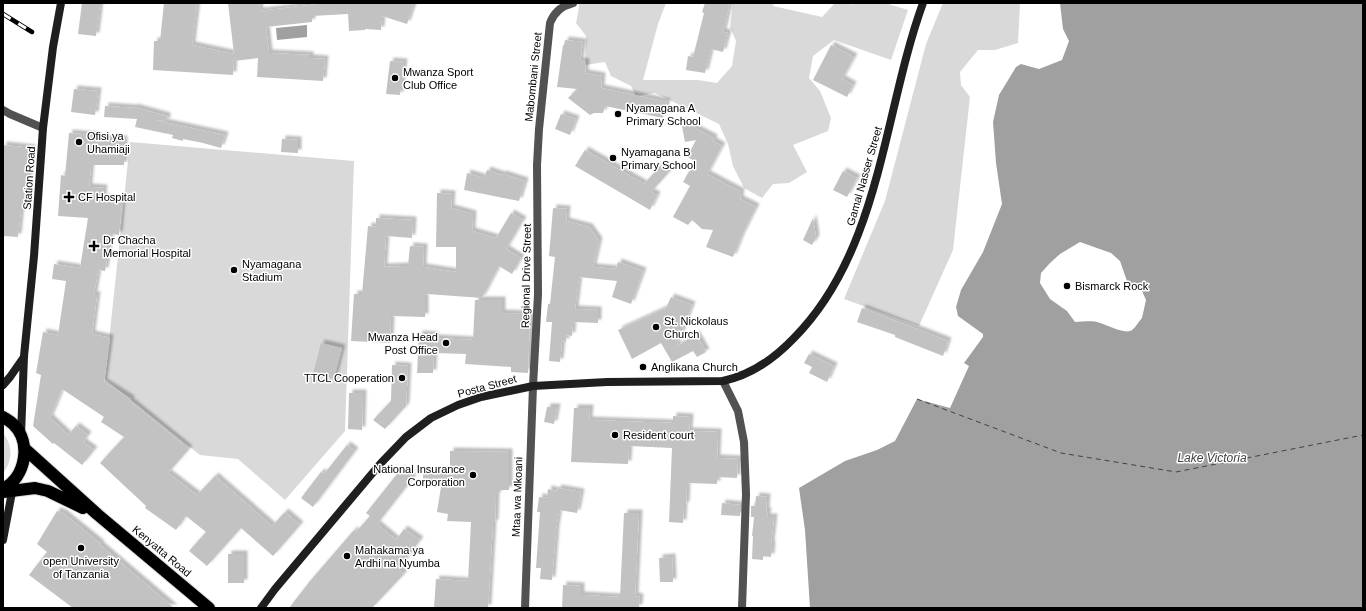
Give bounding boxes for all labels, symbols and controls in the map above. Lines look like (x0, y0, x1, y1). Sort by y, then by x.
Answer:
street label: Mabombani Street (522, 32, 544, 122)
place label: Mwanza Sport Club Office (403, 66, 473, 91)
marker: Mwanza Sport Club Office (390, 73, 400, 83)
place label: Nyamagana A Primary School (626, 102, 701, 127)
marker: Nyamagana A Primary School (613, 109, 623, 119)
street label: Gamal Nasser Street (844, 125, 884, 227)
place label: Ofisi ya Uhamiaji (87, 130, 130, 155)
marker: Ofisi ya Uhamiaji (74, 137, 84, 147)
street label: Station Road (21, 146, 37, 210)
place label: Nyamagana B Primary School (621, 146, 696, 171)
marker: Nyamagana B Primary School (608, 153, 618, 163)
marker: CF Hospital (63, 191, 75, 203)
place label: CF Hospital (78, 191, 135, 203)
street label: Regional Drive Street (519, 224, 533, 328)
place label: Dr Chacha Memorial Hospital (103, 234, 191, 259)
marker: Dr Chacha Memorial Hospital (88, 240, 100, 252)
place label: Nyamagana Stadium (242, 258, 302, 283)
marker: Nyamagana Stadium (229, 265, 239, 275)
place label: Bismarck Rock (1075, 280, 1149, 292)
marker: Bismarck Rock (1062, 281, 1072, 291)
place label: St. Nickolaus Church (664, 315, 729, 340)
marker: St. Nickolaus Church (651, 322, 661, 332)
place label: Mwanza Head Post Office (368, 331, 438, 356)
marker: Mwanza Head Post Office (441, 338, 451, 348)
place label: Anglikana Church (651, 361, 738, 373)
marker: Anglikana Church (638, 362, 648, 372)
place label: TTCL Cooperation (304, 372, 394, 384)
street label: Posta Street (456, 372, 518, 400)
marker: TTCL Cooperation (397, 373, 407, 383)
place label: Resident court (623, 429, 694, 441)
marker: Resident court (610, 430, 620, 440)
water label: Lake Victoria (1177, 451, 1247, 465)
street label: Mtaa wa Mkoani (510, 457, 524, 537)
place label: National Insurance Corporation (373, 463, 465, 488)
marker: National Insurance Corporation (468, 470, 478, 480)
street label: Kenyatta Road (130, 523, 194, 579)
marker: open University of Tanzania (76, 543, 86, 553)
place label: Mahakama ya Ardhi na Nyumba (355, 544, 441, 569)
marker: Mahakama ya Ardhi na Nyumba (342, 551, 352, 561)
place label: open University of Tanzania (43, 555, 119, 580)

